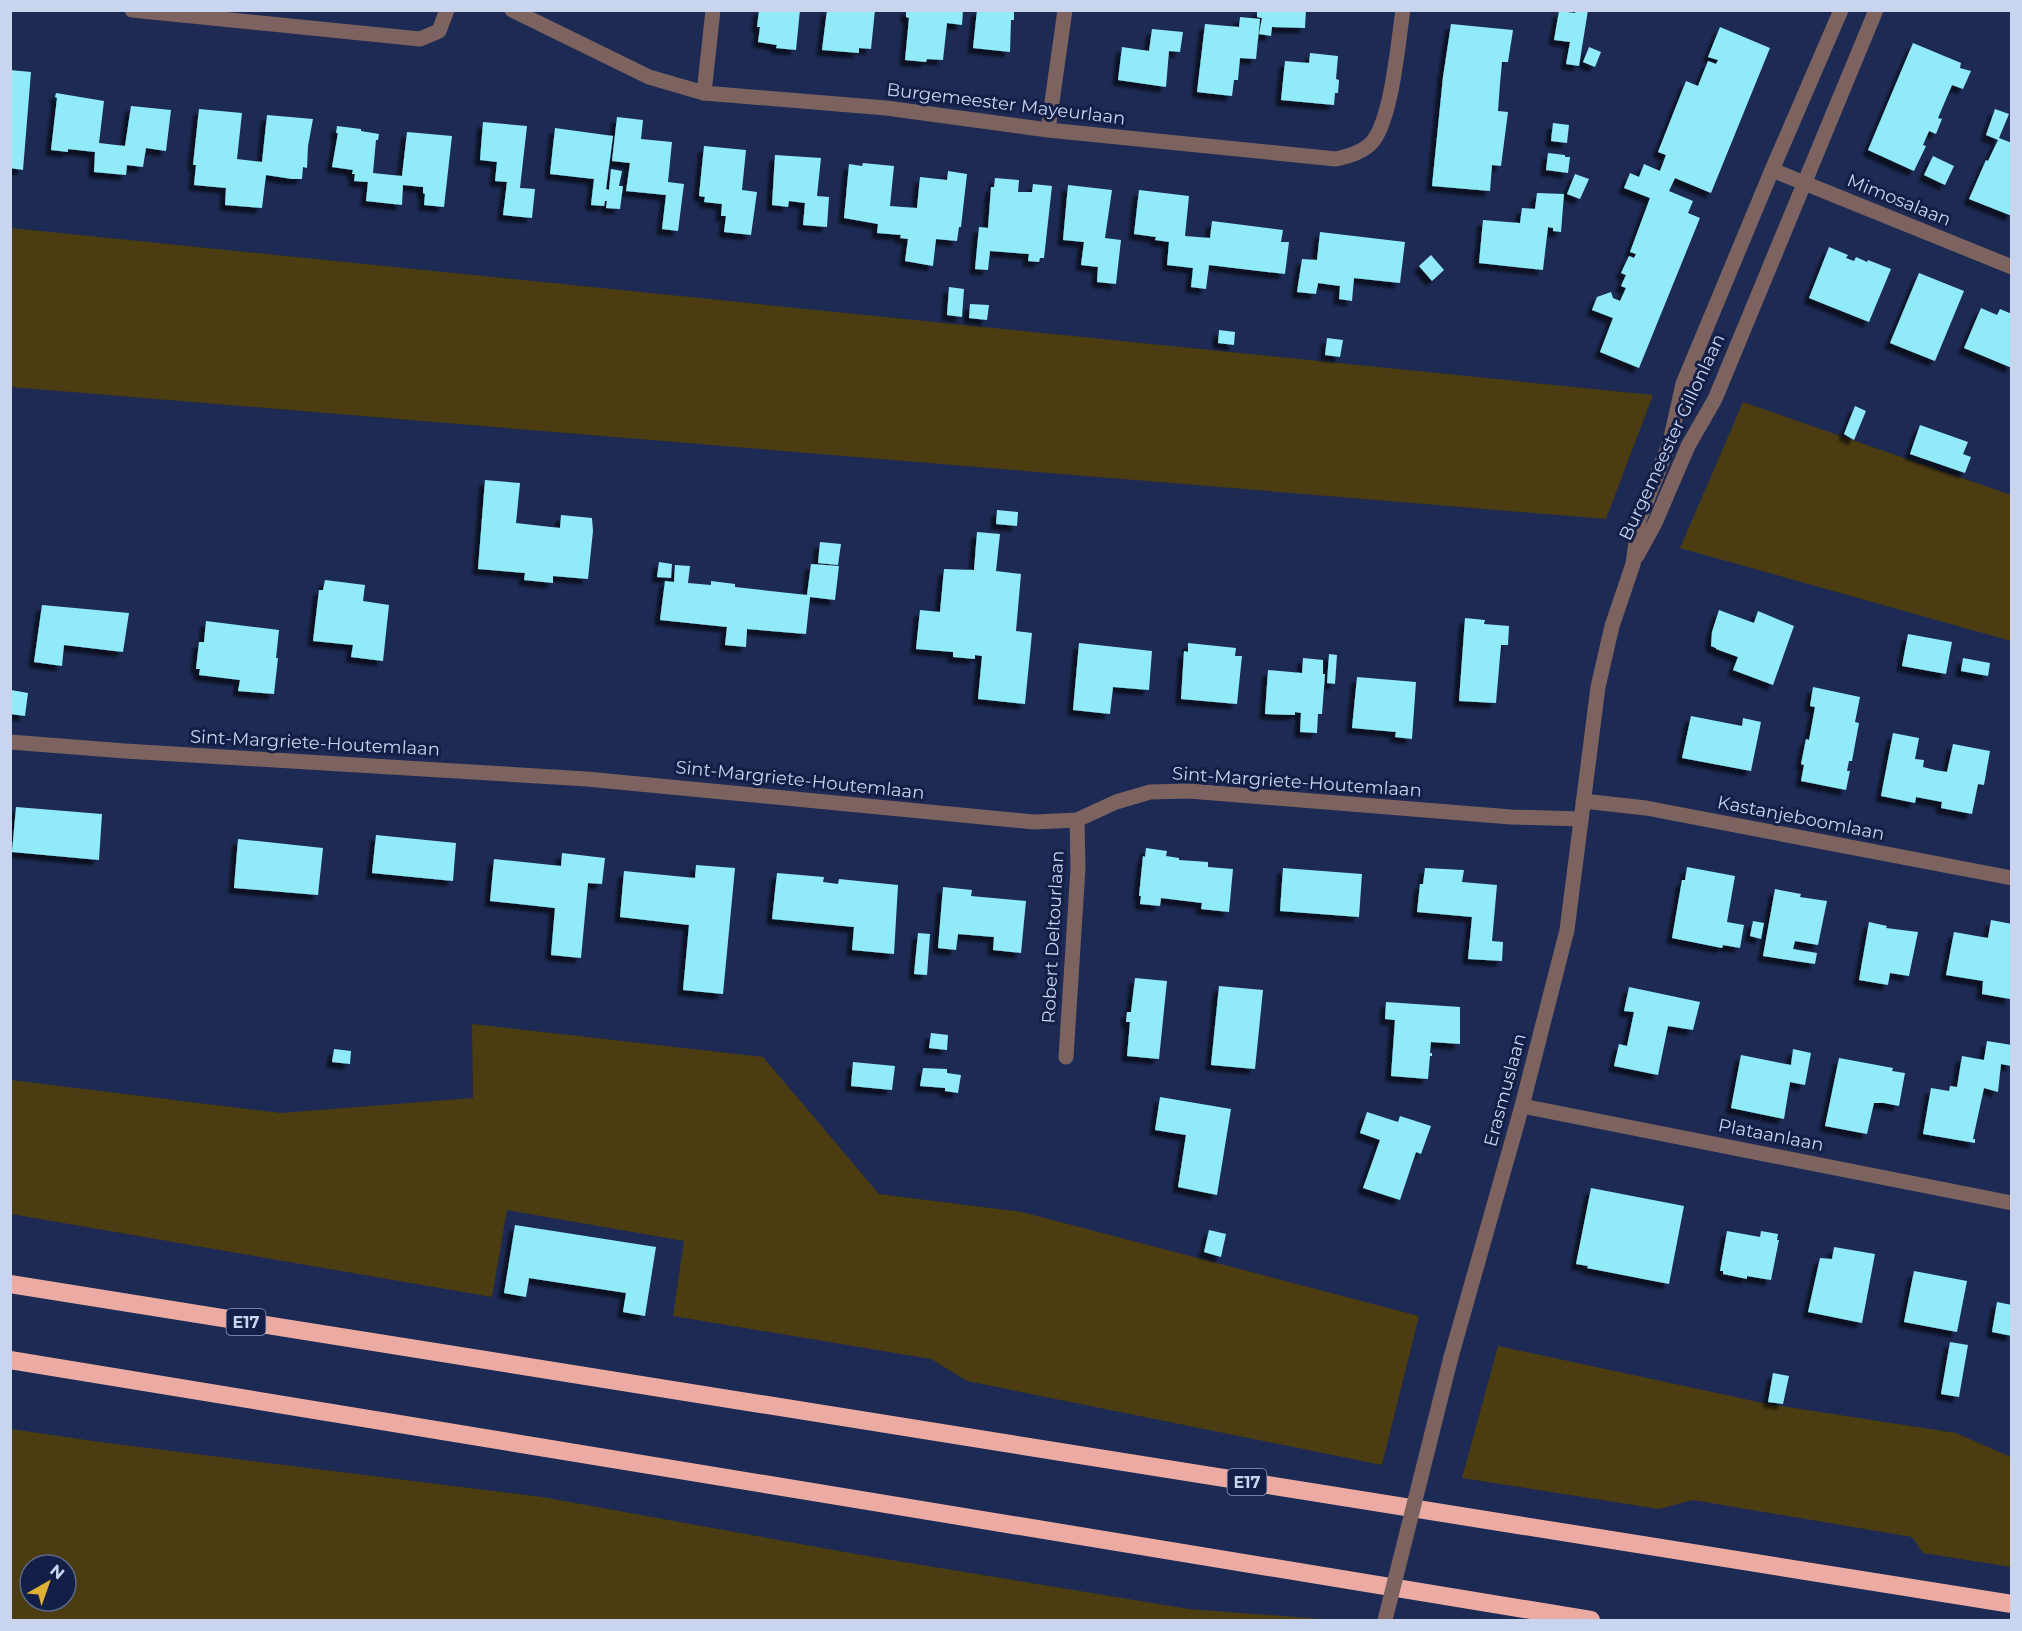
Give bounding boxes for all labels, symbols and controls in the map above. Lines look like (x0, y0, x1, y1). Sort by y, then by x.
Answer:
street label: Burgemeester Mayeurlaan (885, 78, 1127, 130)
street label: Mimosalaan (1844, 169, 1954, 231)
street label: Burgemeester Gillonlaan (1614, 330, 1730, 544)
street label: Sint-Margriete-Houtemlaan (190, 725, 440, 761)
street label: Sint-Margriete-Houtemlaan (674, 756, 926, 804)
street label: Sint-Margriete-Houtemlaan (1171, 762, 1423, 802)
street label: Kastanjeboomlaan (1716, 791, 1886, 845)
street label: Robert Deltourlaan (1037, 850, 1069, 1024)
street label: Erasmuslaan (1479, 1031, 1531, 1149)
street label: Plataanlaan (1716, 1114, 1826, 1156)
road number: E17 (226, 1309, 266, 1335)
road number: E17 (1228, 1469, 1266, 1495)
north arrow (18, 1553, 78, 1613)
text: N (46, 1560, 68, 1583)

